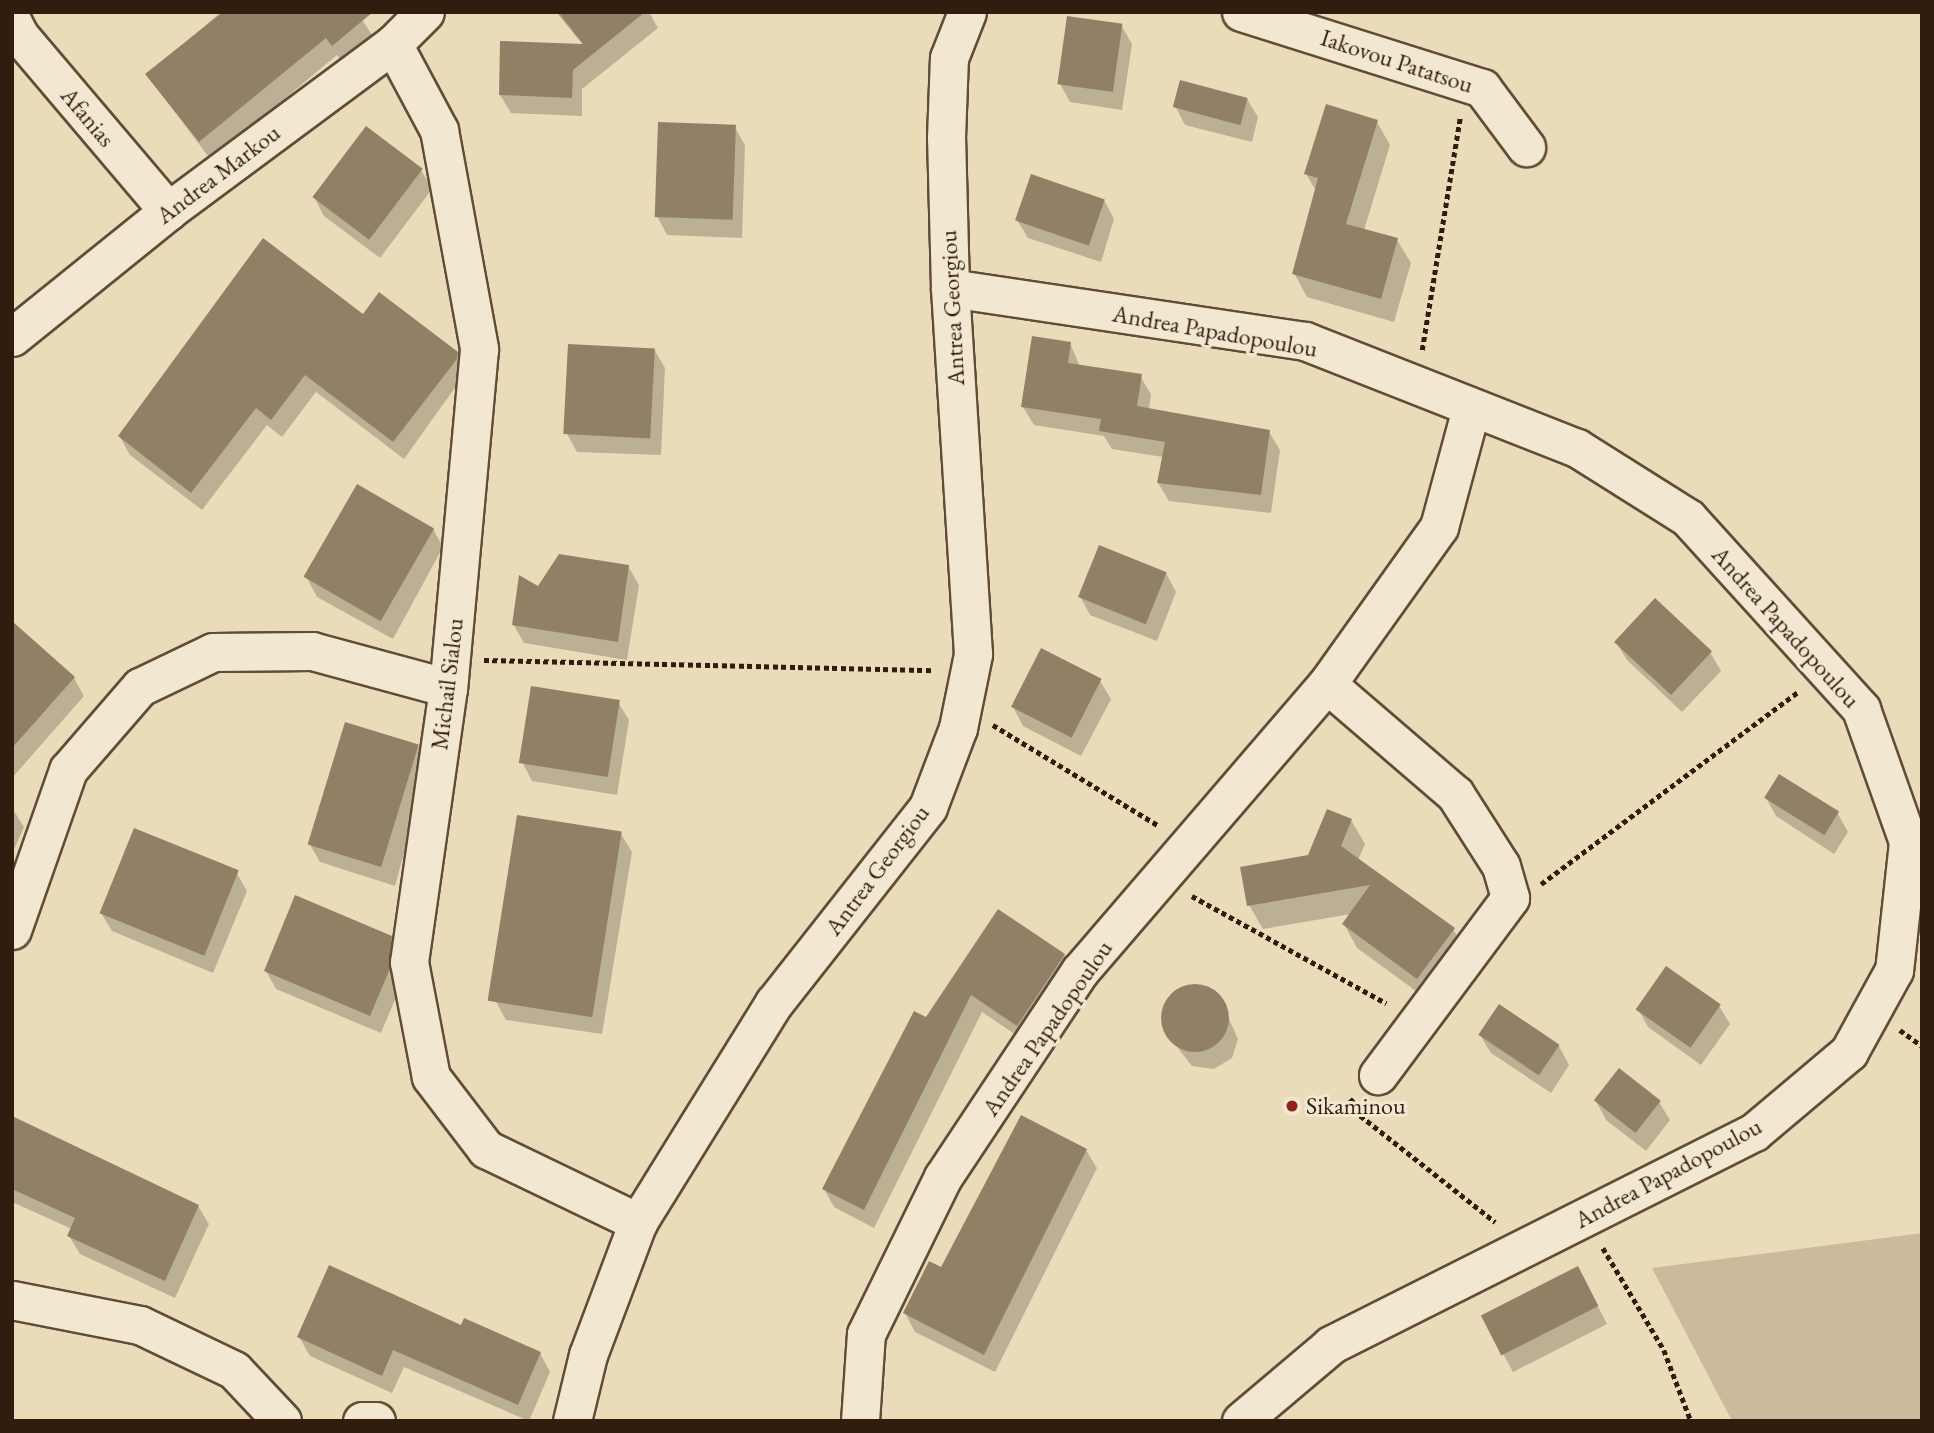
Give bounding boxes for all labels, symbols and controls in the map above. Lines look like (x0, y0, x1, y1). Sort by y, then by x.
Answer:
street label: Iakovou Patatsou (1317, 23, 1477, 99)
street label: Afanias (55, 81, 121, 153)
street label: Andrea Markou (150, 118, 286, 230)
street label: Antrea Georgiou (934, 229, 970, 387)
street label: Andrea Papadopoulou (1110, 299, 1320, 363)
street label: Andrea Papadopoulou (1706, 540, 1866, 714)
street label: Michail Sialou (425, 616, 469, 752)
street label: Antrea Georgiou (819, 799, 935, 941)
street label: Andrea Papadopoulou (976, 935, 1118, 1121)
place label: Sikaminou (1306, 1092, 1406, 1120)
marker: Sikaminou (1284, 1098, 1300, 1114)
street label: Andrea Papadopoulou (1570, 1112, 1766, 1234)

